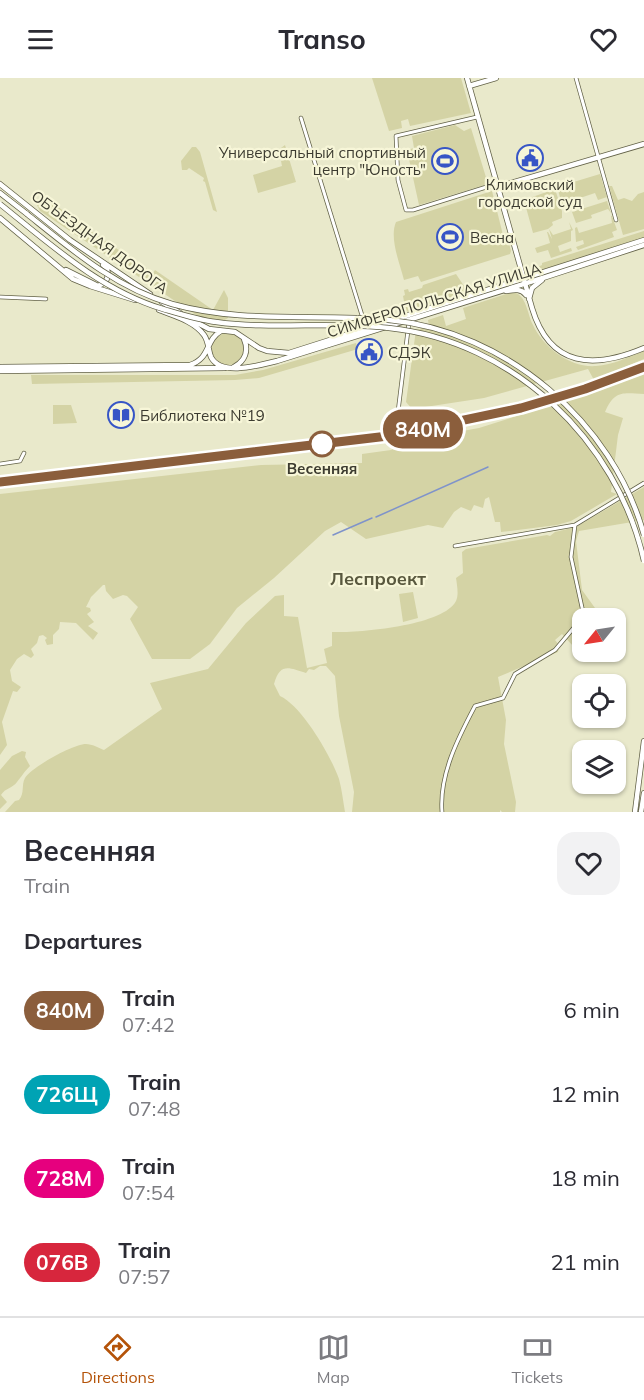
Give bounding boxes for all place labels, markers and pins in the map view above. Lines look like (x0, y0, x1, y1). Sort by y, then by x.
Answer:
place label: Универсальный спортивный центр "Юность" (218, 143, 426, 179)
public building icon: Климовский городской суд (515, 143, 545, 173)
sports icon: Универсальный спортивный центр "Юность" (430, 146, 460, 176)
place label: Климовский городской суд (478, 175, 582, 211)
sports icon: Весна (435, 222, 465, 252)
place label: Весна (470, 228, 514, 247)
public building icon: СДЭК (354, 337, 384, 367)
place label: СДЭК (388, 343, 431, 362)
library icon: Библиотека №19 (106, 400, 136, 430)
place label: Библиотека №19 (140, 406, 265, 425)
marker: Весенняя (309, 431, 335, 457)
place label: Весенняя (287, 459, 357, 478)

